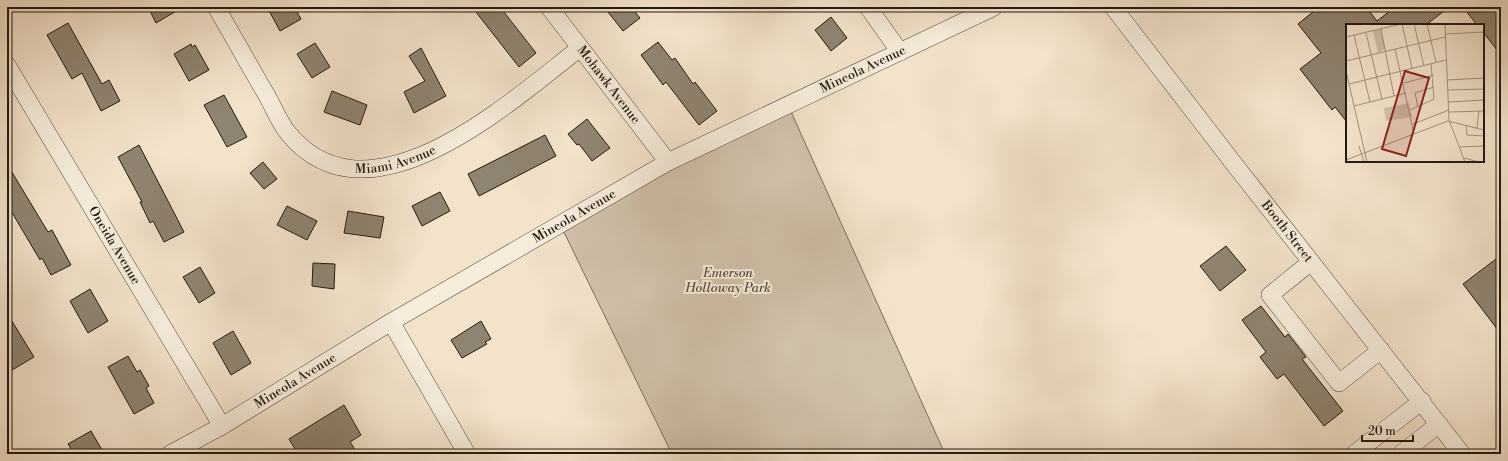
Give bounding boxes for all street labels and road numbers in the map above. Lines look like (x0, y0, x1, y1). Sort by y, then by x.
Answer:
street label: Mohawk Avenue (574, 42, 644, 127)
street label: Mineola Avenue (817, 42, 909, 97)
street label: Miami Avenue (355, 142, 439, 177)
street label: Mineola Avenue (530, 186, 619, 247)
street label: Booth Street (1257, 196, 1317, 266)
street label: Oneida Avenue (85, 203, 144, 288)
street label: Mineola Avenue (251, 349, 340, 412)

